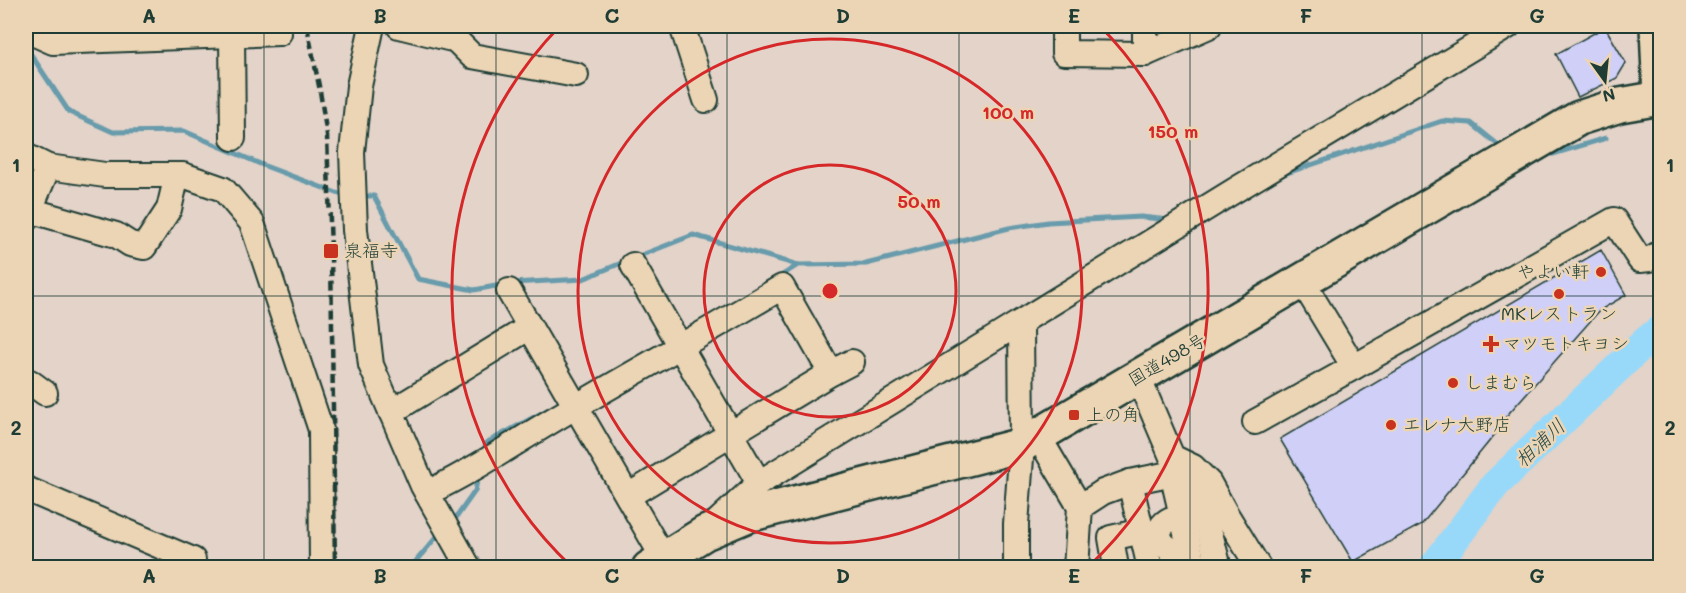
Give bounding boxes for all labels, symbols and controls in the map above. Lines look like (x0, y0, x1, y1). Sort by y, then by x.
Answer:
text: A (142, 2, 156, 28)
text: B (373, 2, 387, 28)
text: C (605, 2, 620, 28)
text: D (836, 2, 850, 28)
text: E (1068, 2, 1080, 28)
text: F (1300, 2, 1313, 28)
text: G (1529, 2, 1545, 28)
north arrow (1575, 51, 1635, 111)
text: N (1600, 84, 1618, 108)
text: 100 m (982, 100, 1034, 124)
text: 150 m (1148, 119, 1198, 143)
text: 1 (12, 151, 20, 177)
text: 1 (1666, 151, 1674, 177)
text: 50 m (898, 189, 940, 213)
place label: 泉福寺 (344, 238, 398, 262)
marker: 泉福寺 (322, 242, 340, 260)
place label: やよい軒 (1517, 259, 1589, 283)
marker: やよい軒 (1594, 265, 1608, 279)
centre of rings (820, 281, 840, 301)
marker: MKレストラン (1552, 287, 1566, 301)
place label: MKレストラン (1501, 301, 1617, 325)
street label: 国道498号 (1123, 327, 1210, 391)
place label: マツモトキヨシ (1503, 331, 1629, 355)
marker: マツモトキヨシ (1484, 337, 1498, 351)
place label: しまむら (1465, 370, 1537, 394)
marker: しまむら (1446, 376, 1460, 390)
place label: 上の角 (1086, 402, 1140, 426)
marker: 上の角 (1067, 408, 1081, 422)
place label: エレナ大野店 (1403, 412, 1511, 436)
water label: 相浦川 (1509, 412, 1570, 472)
text: 2 (10, 414, 22, 440)
text: 2 (1664, 414, 1676, 440)
marker: エレナ大野店 (1384, 418, 1398, 432)
text: A (142, 562, 156, 588)
text: B (373, 562, 387, 588)
text: C (605, 562, 620, 588)
text: D (836, 562, 850, 588)
text: E (1068, 562, 1080, 588)
text: F (1300, 562, 1313, 588)
text: G (1529, 562, 1545, 588)

